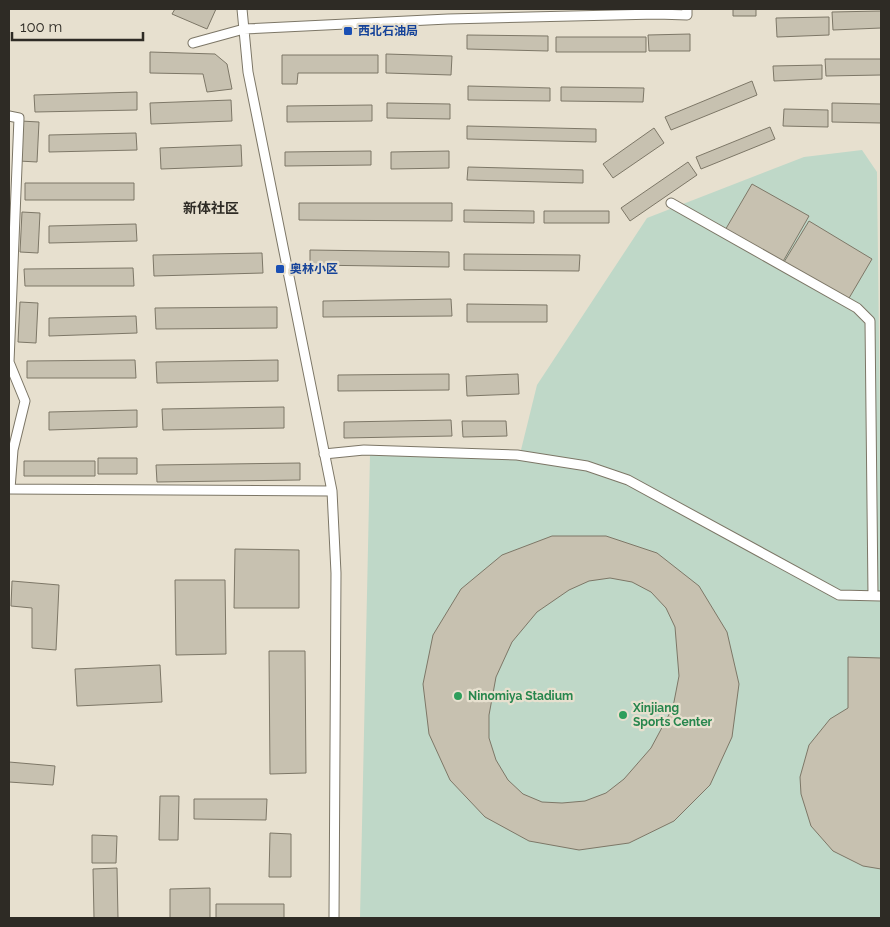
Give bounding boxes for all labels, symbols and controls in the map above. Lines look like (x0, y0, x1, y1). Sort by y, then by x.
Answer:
scale bar (12, 10, 144, 42)
text: 100 m (20, 18, 62, 36)
place label: 西北石油局 (358, 24, 418, 38)
marker: 西北石油局 (342, 25, 354, 37)
district label: 新体社区 (183, 200, 239, 216)
place label: 奥林小区 (290, 262, 338, 276)
marker: 奥林小区 (274, 263, 286, 275)
place label: Ninomiya Stadium (468, 689, 573, 703)
marker: Ninomiya Stadium (452, 690, 464, 702)
place label: Xinjiang Sports Center (632, 701, 713, 729)
marker: Xinjiang Sports Center (617, 709, 629, 721)

